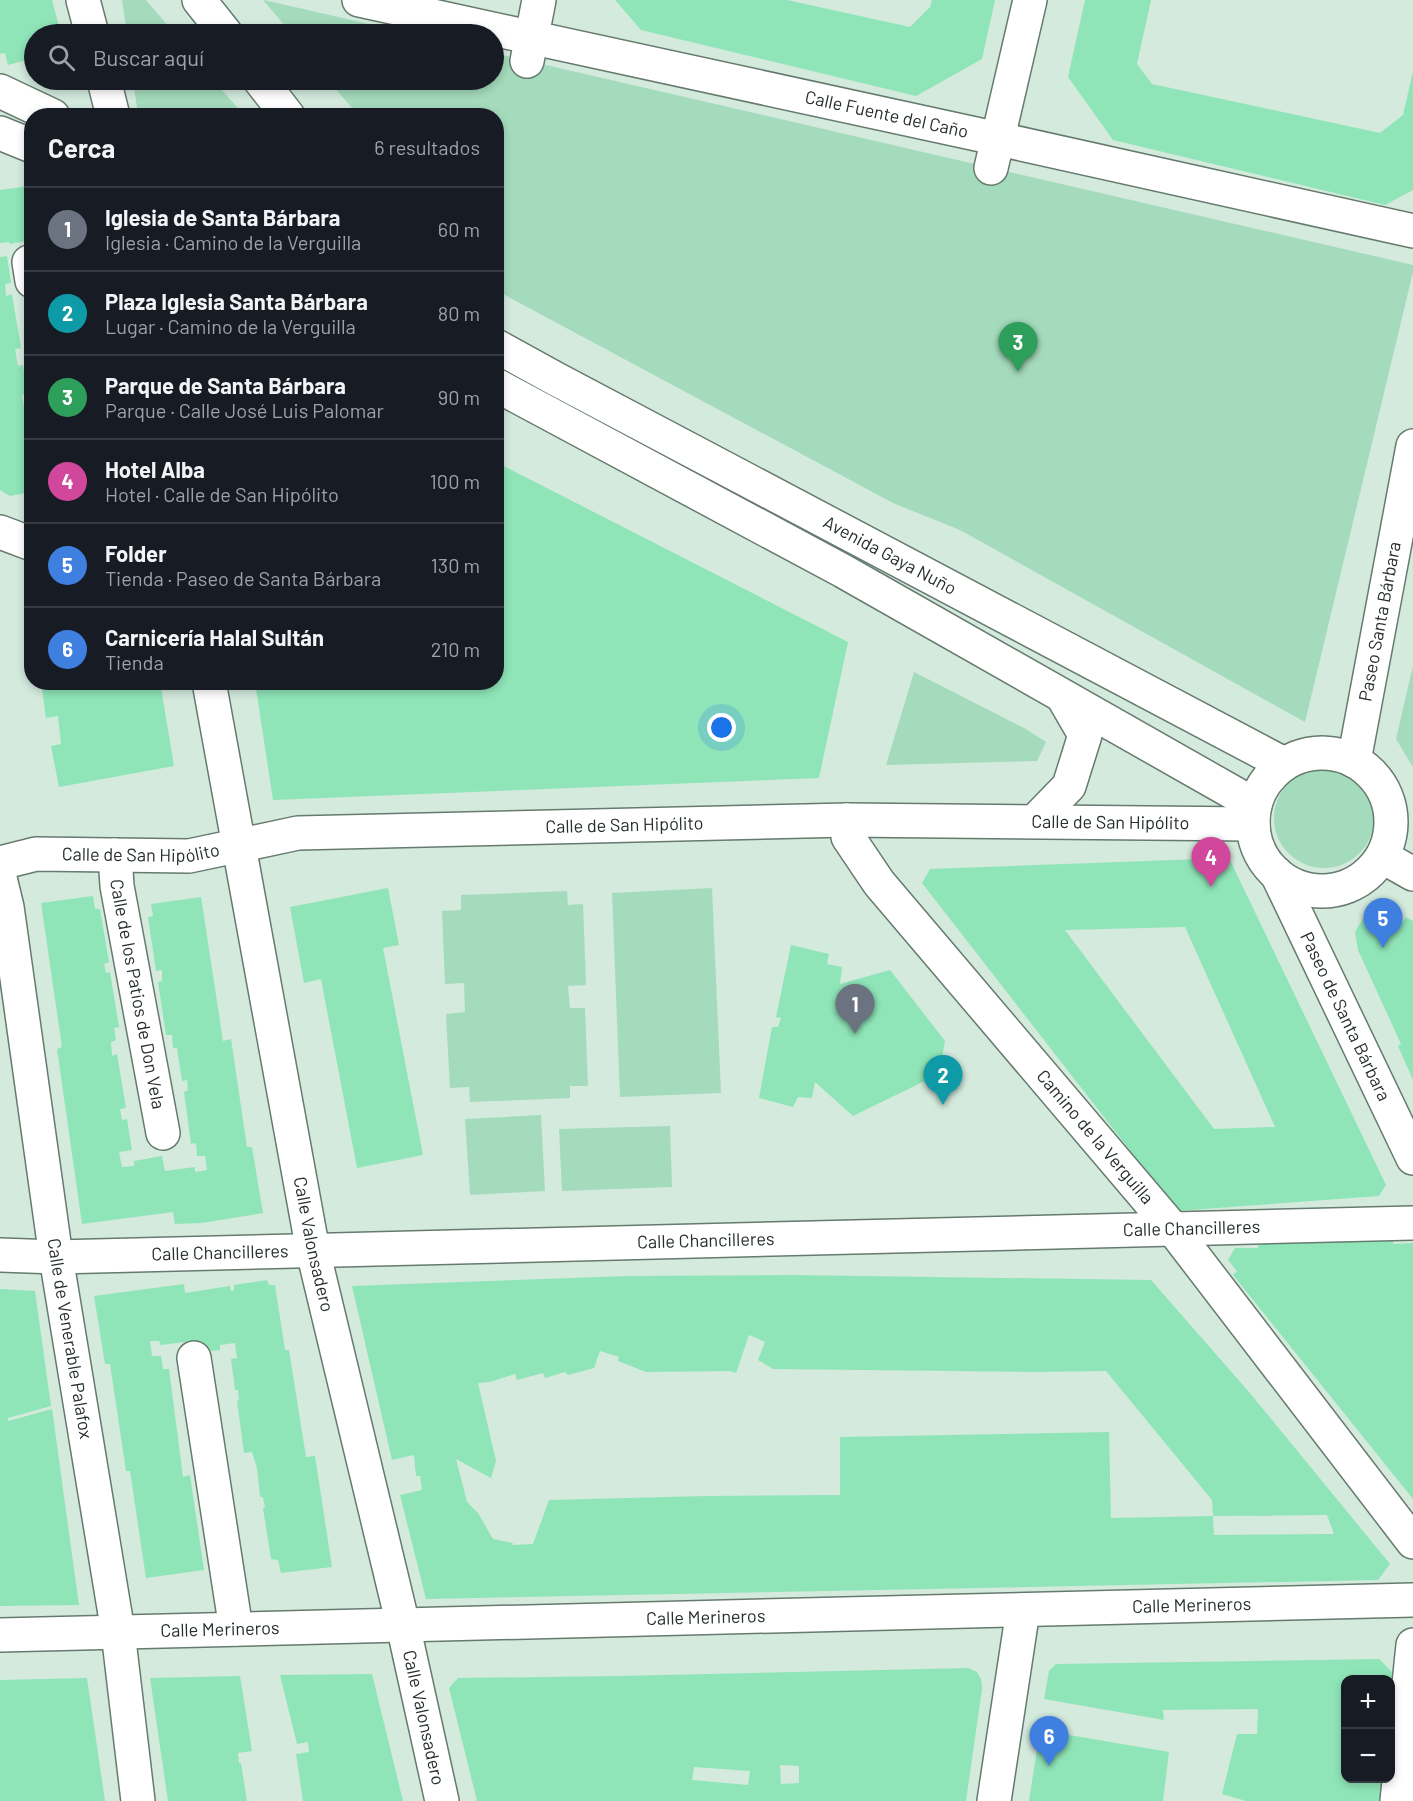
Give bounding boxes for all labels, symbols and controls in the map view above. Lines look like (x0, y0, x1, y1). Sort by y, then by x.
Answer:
search box (24, 24, 504, 90)
icon: search (45, 41, 78, 74)
text: Buscar aquí (93, 44, 204, 70)
street label: Calle Fuente del Caño (803, 85, 971, 142)
text: Cerca (48, 132, 115, 163)
text: 6 resultados (374, 135, 480, 159)
text: Iglesia de Santa Bárbara (105, 204, 340, 230)
text: 1 (64, 217, 71, 241)
text: 60 m (438, 217, 480, 241)
text: Iglesia · Camino de la Verguilla (105, 230, 361, 254)
text: Plaza Iglesia Santa Bárbara (105, 288, 368, 314)
text: 2 (62, 301, 73, 325)
text: 80 m (438, 301, 480, 325)
text: Lugar · Camino de la Verguilla (105, 314, 356, 338)
pin: 3 (998, 322, 1038, 372)
text: Parque de Santa Bárbara (105, 372, 346, 398)
text: 3 (62, 385, 73, 409)
text: 90 m (438, 385, 480, 409)
text: Parque · Calle José Luis Palomar (105, 398, 384, 422)
text: Hotel Alba (105, 456, 205, 482)
text: 4 (61, 469, 74, 493)
text: 100 m (430, 469, 480, 493)
text: Hotel · Calle de San Hipólito (105, 482, 339, 506)
street label: Avenida Gaya Nuño (820, 510, 961, 599)
text: Folder (105, 540, 167, 566)
street label: Paseo Santa Bárbara (1353, 540, 1405, 703)
text: 5 (62, 553, 73, 577)
text: 130 m (431, 553, 480, 577)
text: Tienda · Paseo de Santa Bárbara (105, 566, 381, 590)
text: Carnicería Halal Sultán (105, 624, 324, 650)
text: 6 (62, 637, 73, 661)
text: 210 m (431, 637, 480, 661)
text: Tienda (105, 650, 164, 674)
your location (707, 713, 736, 742)
street label: Calle de San Hipólito (1031, 810, 1190, 833)
street label: Calle de San Hipólito (545, 811, 704, 837)
street label: Calle de San Hipólito (62, 838, 221, 867)
pin: 4 (1192, 838, 1230, 887)
street label: Calle de los Patios de Don Vela (107, 878, 170, 1111)
pin: 5 (1364, 898, 1402, 948)
street label: Paseo de Santa Bárbara (1296, 928, 1396, 1104)
pin: 1 (836, 984, 874, 1034)
pin: 2 (924, 1056, 962, 1105)
street label: Camino de la Verguilla (1032, 1065, 1159, 1208)
street label: Calle Valonsadero (290, 1175, 339, 1314)
street label: Calle Chancilleres (1123, 1215, 1261, 1240)
street label: Calle Chancilleres (637, 1227, 775, 1252)
street label: Calle de Venerable Palafox (44, 1237, 98, 1441)
street label: Calle Chancilleres (151, 1239, 289, 1265)
street label: Calle Merineros (1132, 1592, 1252, 1617)
street label: Calle Merineros (646, 1604, 766, 1629)
street label: Calle Merineros (160, 1616, 280, 1641)
street label: Calle Valonsadero (399, 1648, 450, 1787)
map controls (1341, 1675, 1395, 1783)
button: + (1341, 1675, 1395, 1729)
pin: 6 (1030, 1716, 1068, 1766)
button: − (1341, 1729, 1395, 1783)

